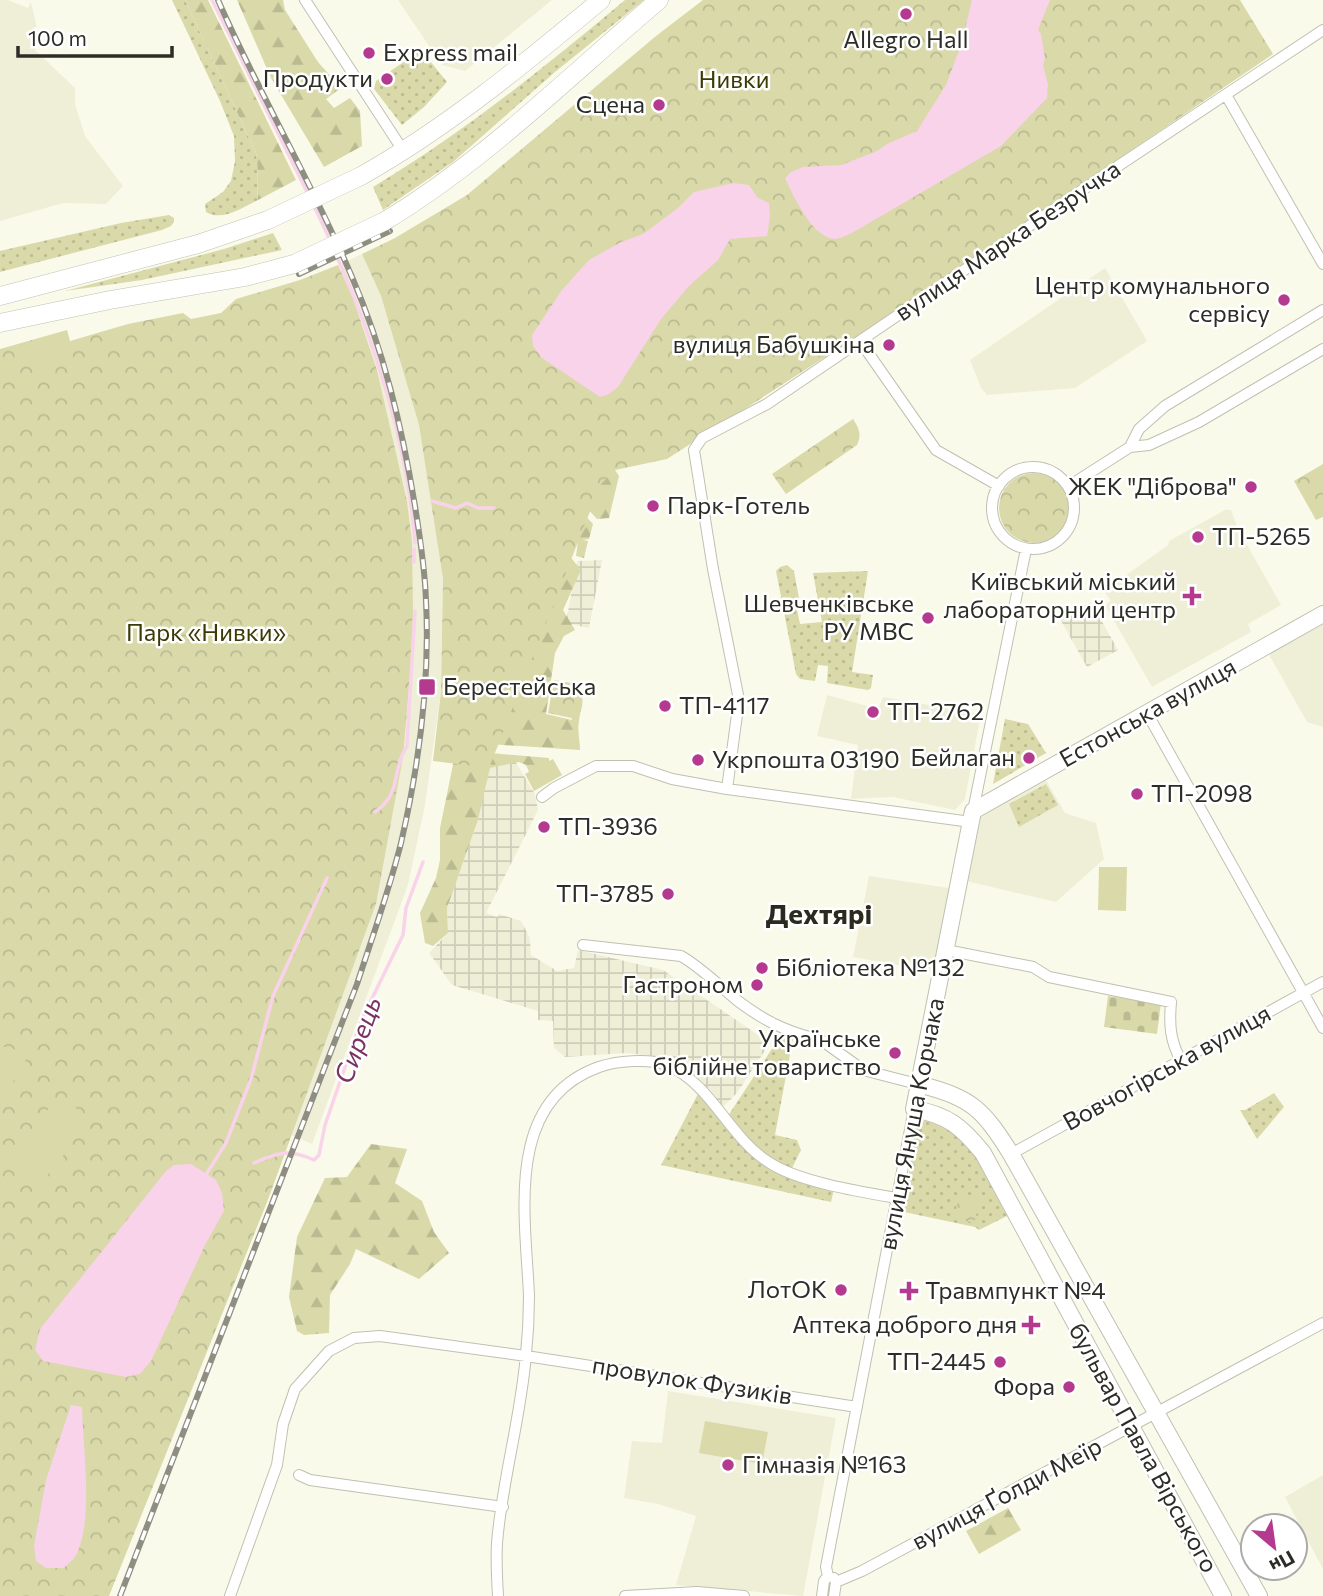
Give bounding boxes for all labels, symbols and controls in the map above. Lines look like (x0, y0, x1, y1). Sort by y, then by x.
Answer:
marker: Allegro Hall (898, 6, 914, 22)
scale bar (18, 14, 172, 58)
place label: Allegro Hall (843, 24, 969, 53)
text: 100 m (28, 25, 87, 50)
place label: Express mail (383, 37, 518, 66)
marker: Express mail (361, 45, 377, 61)
place label: Продукти (263, 63, 373, 92)
park label: Нивки (698, 64, 770, 93)
marker: Продукти (379, 71, 395, 87)
place label: Сцена (576, 89, 645, 118)
marker: Сцена (651, 97, 667, 113)
street label: вулиця Марка Безручка (889, 153, 1125, 326)
place label: Центр комунального сервісу (1034, 270, 1270, 327)
marker: Центр комунального сервісу (1276, 292, 1292, 308)
place label: вулиця Бабушкіна (673, 329, 875, 358)
marker: вулиця Бабушкіна (881, 337, 897, 353)
place label: ЖЕК "Діброва" (1068, 471, 1237, 500)
marker: ЖЕК "Діброва" (1243, 479, 1259, 495)
place label: Парк-Готель (667, 490, 810, 519)
marker: Парк-Готель (645, 498, 661, 514)
place label: ТП-5265 (1212, 521, 1311, 550)
marker: ТП-5265 (1190, 529, 1206, 545)
place label: Київський міський лабораторний центр (943, 566, 1176, 623)
marker: Київський міський лабораторний центр (1182, 586, 1202, 606)
place label: Шевченківське РУ МВС (744, 588, 914, 645)
marker: Шевченківське РУ МВС (920, 610, 936, 626)
park label: Парк «Нивки» (126, 617, 286, 646)
street label: Естонська вулиця (1054, 651, 1241, 772)
place label: Берестейська (443, 671, 596, 700)
marker: Берестейська (417, 677, 437, 697)
place label: ТП-4117 (679, 690, 769, 719)
place label: ТП-2762 (887, 696, 984, 725)
marker: ТП-4117 (657, 698, 673, 714)
marker: ТП-2762 (865, 704, 881, 720)
place label: Бейлаган (911, 742, 1015, 771)
place label: Укрпошта 03190 (712, 744, 900, 773)
marker: Бейлаган (1021, 750, 1037, 766)
marker: Укрпошта 03190 (690, 752, 706, 768)
place label: ТП-2098 (1151, 778, 1252, 807)
marker: ТП-2098 (1129, 786, 1145, 802)
place label: ТП-3936 (558, 811, 658, 840)
marker: ТП-3936 (536, 819, 552, 835)
place label: ТП-3785 (556, 878, 654, 907)
marker: ТП-3785 (660, 886, 676, 902)
district label: Дехтярі (766, 896, 872, 930)
place label: Бібліотека №132 (776, 952, 965, 981)
marker: Бібліотека №132 (754, 960, 770, 976)
place label: Гастроном (622, 969, 743, 998)
marker: Гастроном (749, 977, 765, 993)
water label: Сирець (327, 992, 387, 1087)
street label: вулиця Януша Корчака (872, 995, 949, 1252)
street label: Вовчогірська вулиця (1057, 998, 1275, 1136)
place label: Українське біблійне товариство (653, 1023, 881, 1080)
marker: Українське біблійне товариство (887, 1045, 903, 1061)
place label: ЛотОК (748, 1274, 827, 1303)
place label: Травмпункт №4 (925, 1275, 1106, 1304)
marker: Травмпункт №4 (899, 1281, 919, 1301)
marker: ЛотОК (833, 1282, 849, 1298)
place label: Аптека доброго дня (792, 1309, 1017, 1338)
marker: Аптека доброго дня (1023, 1317, 1039, 1333)
street label: бульвар Павла Вірського (1064, 1317, 1225, 1577)
place label: ТП-2445 (887, 1346, 986, 1375)
street label: провулок Фузиків (590, 1349, 794, 1410)
marker: ТП-2445 (992, 1354, 1008, 1370)
place label: Фора (994, 1371, 1055, 1400)
marker: Фора (1061, 1379, 1077, 1395)
street label: вулиця Ґолди Меїр (906, 1430, 1106, 1555)
place label: Гімназія №163 (742, 1449, 907, 1478)
marker: Гімназія №163 (720, 1457, 736, 1473)
north arrow (1239, 1512, 1309, 1582)
text: Пн (1266, 1546, 1299, 1578)

